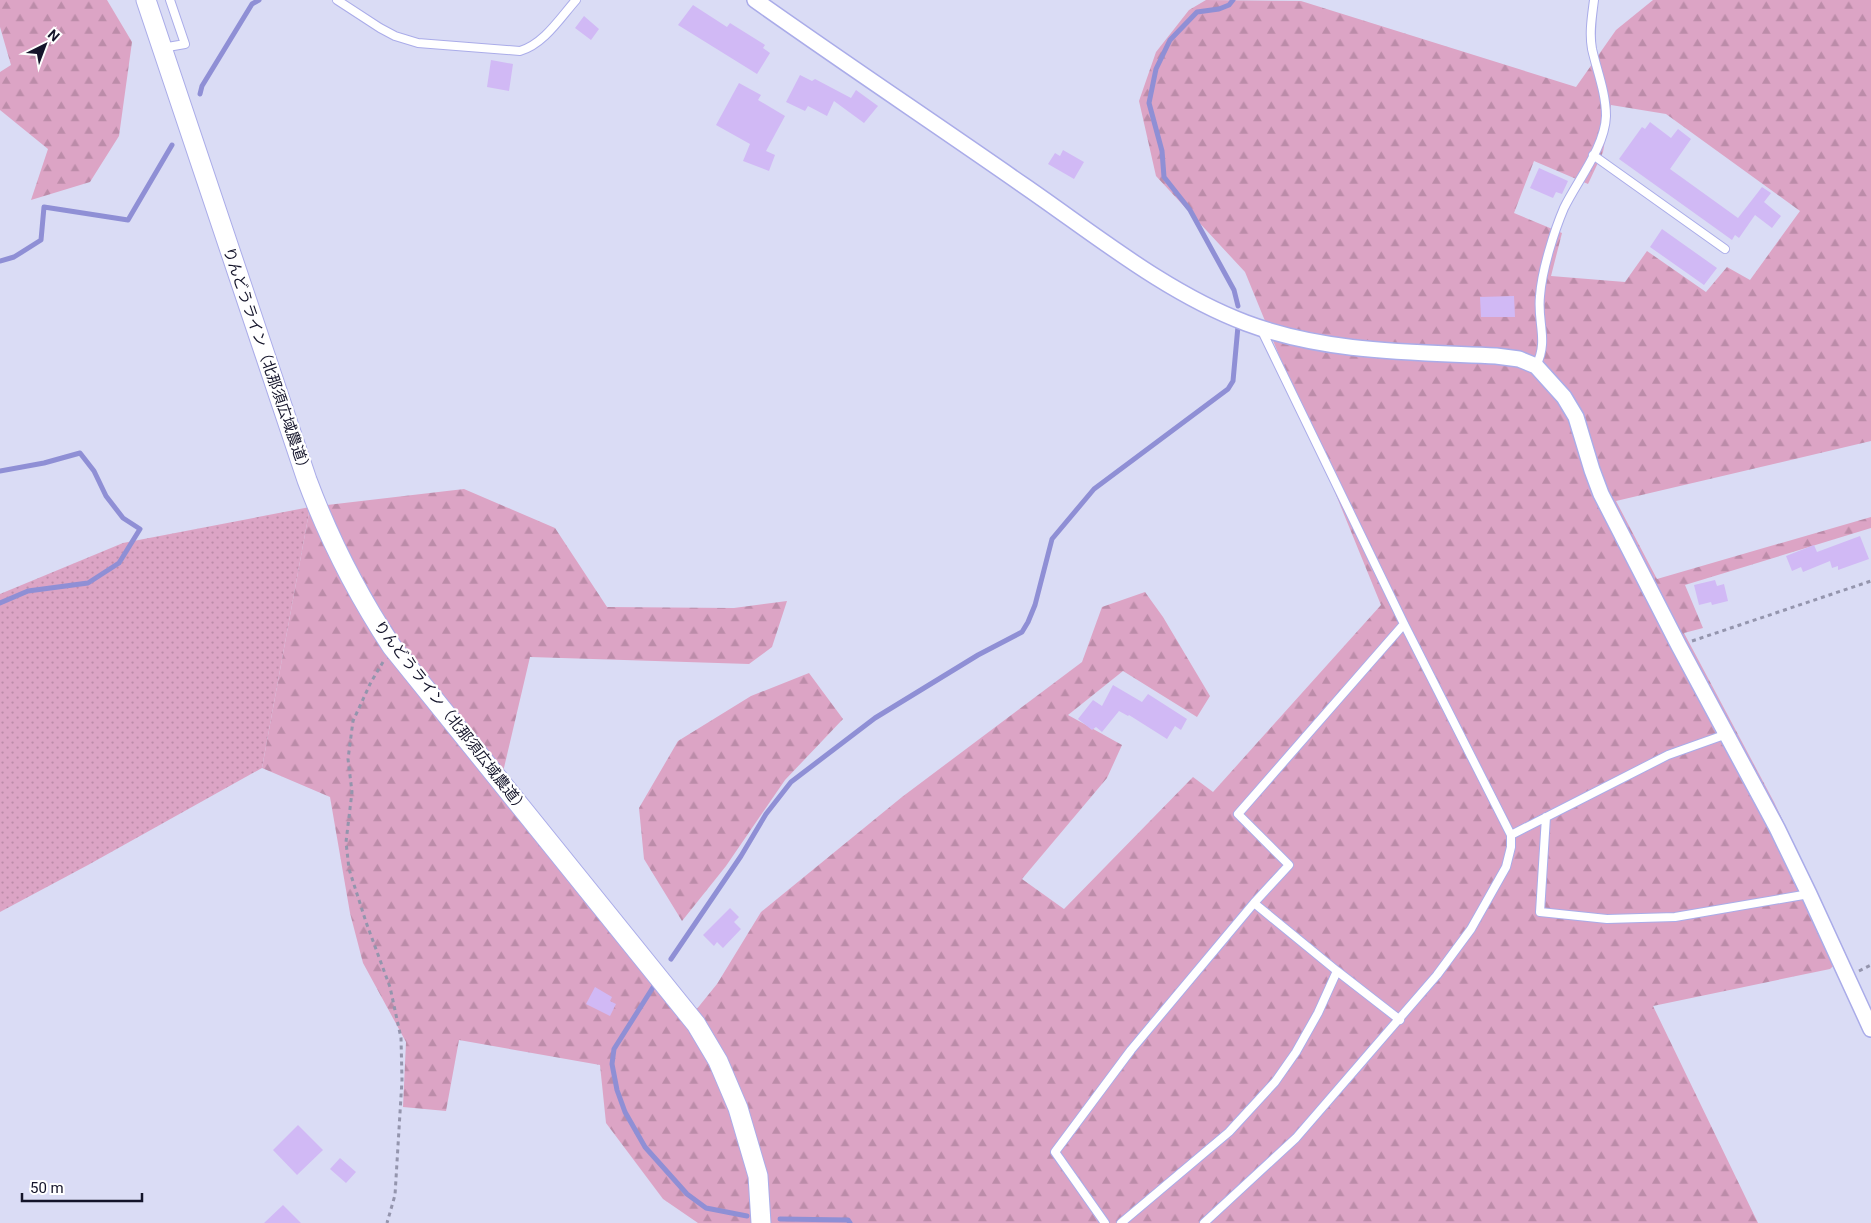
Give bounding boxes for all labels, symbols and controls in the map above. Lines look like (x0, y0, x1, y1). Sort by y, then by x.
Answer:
north arrow (20, 20, 70, 70)
text: N (45, 26, 63, 45)
street label: りんどうライン（北那須広域農道） (219, 245, 315, 477)
street label: りんどうライン（北那須広域農道） (370, 617, 532, 817)
scale bar (22, 1170, 142, 1202)
text: 50 m (30, 1179, 64, 1197)

